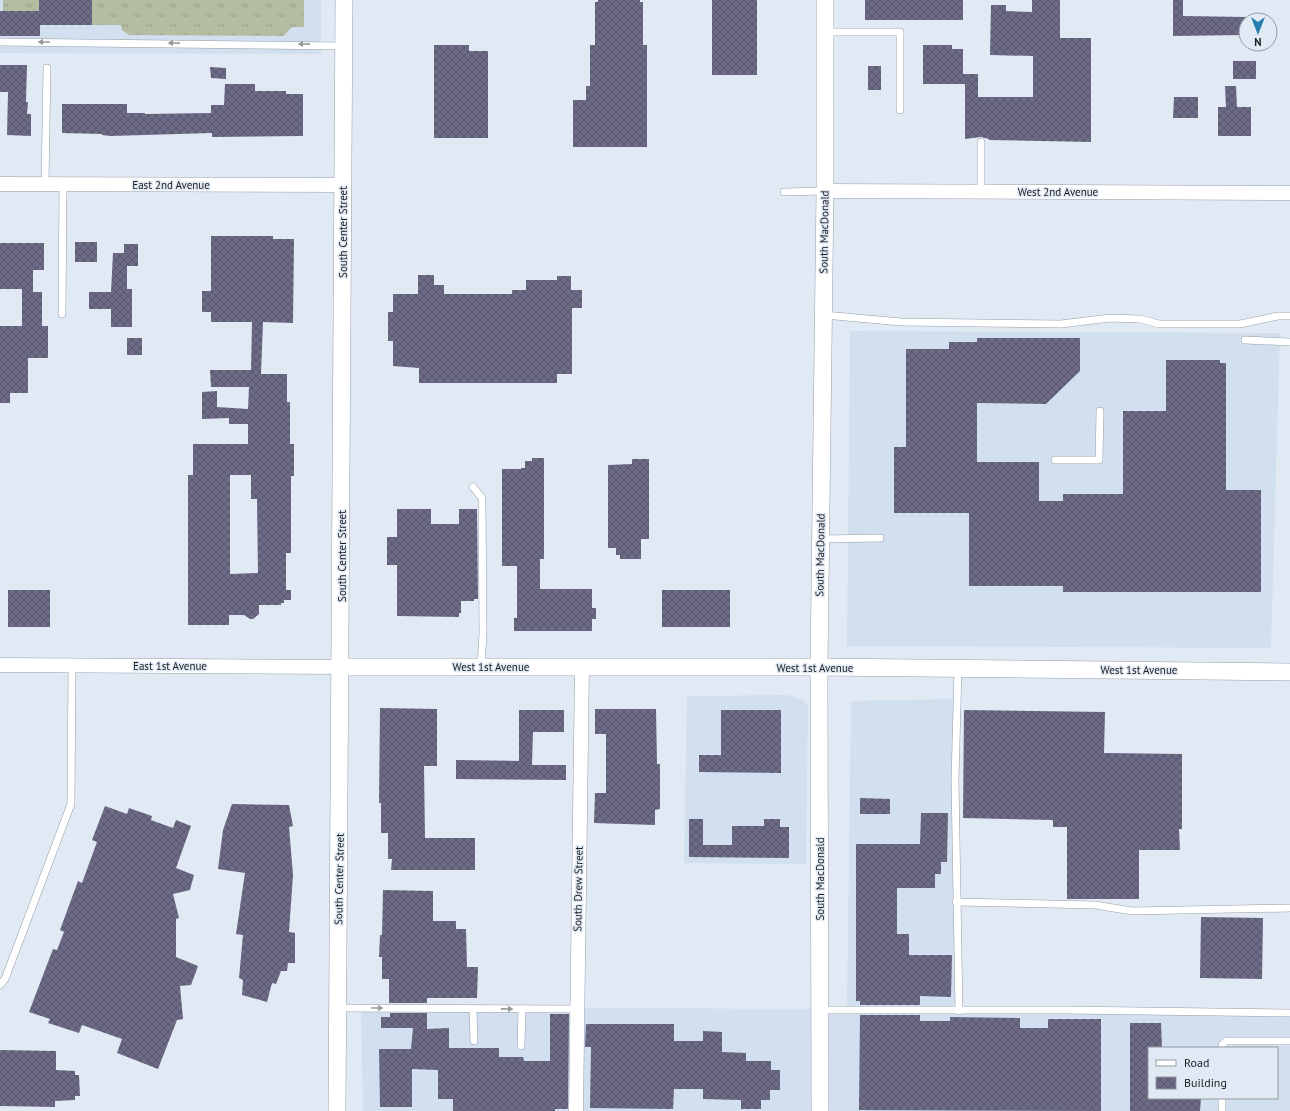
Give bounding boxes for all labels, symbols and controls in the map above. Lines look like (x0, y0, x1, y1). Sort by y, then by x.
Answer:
north arrow (1238, 12, 1278, 52)
text: N (1254, 35, 1262, 49)
one-way arrow (37, 39, 50, 45)
one-way arrow (167, 40, 180, 46)
one-way arrow (298, 41, 310, 48)
street label: East 2nd Avenue (132, 178, 210, 192)
street label: West 2nd Avenue (1018, 185, 1099, 199)
street label: South Center Street (336, 186, 350, 278)
street label: South MacDonald (816, 190, 832, 274)
street label: South Center Street (335, 510, 349, 602)
street label: South MacDonald (812, 513, 828, 597)
street label: East 1st Avenue (133, 659, 207, 673)
street label: West 1st Avenue (453, 660, 530, 674)
street label: West 1st Avenue (777, 661, 854, 675)
street label: West 1st Avenue (1101, 663, 1178, 677)
street label: South Center Street (331, 833, 347, 925)
street label: South MacDonald (813, 837, 827, 921)
street label: South Drew Street (570, 846, 586, 932)
one-way arrow (371, 1005, 384, 1011)
one-way arrow (501, 1006, 514, 1012)
legend (1148, 1047, 1278, 1099)
text: Road (1184, 1055, 1209, 1070)
text: Building (1184, 1075, 1227, 1090)

